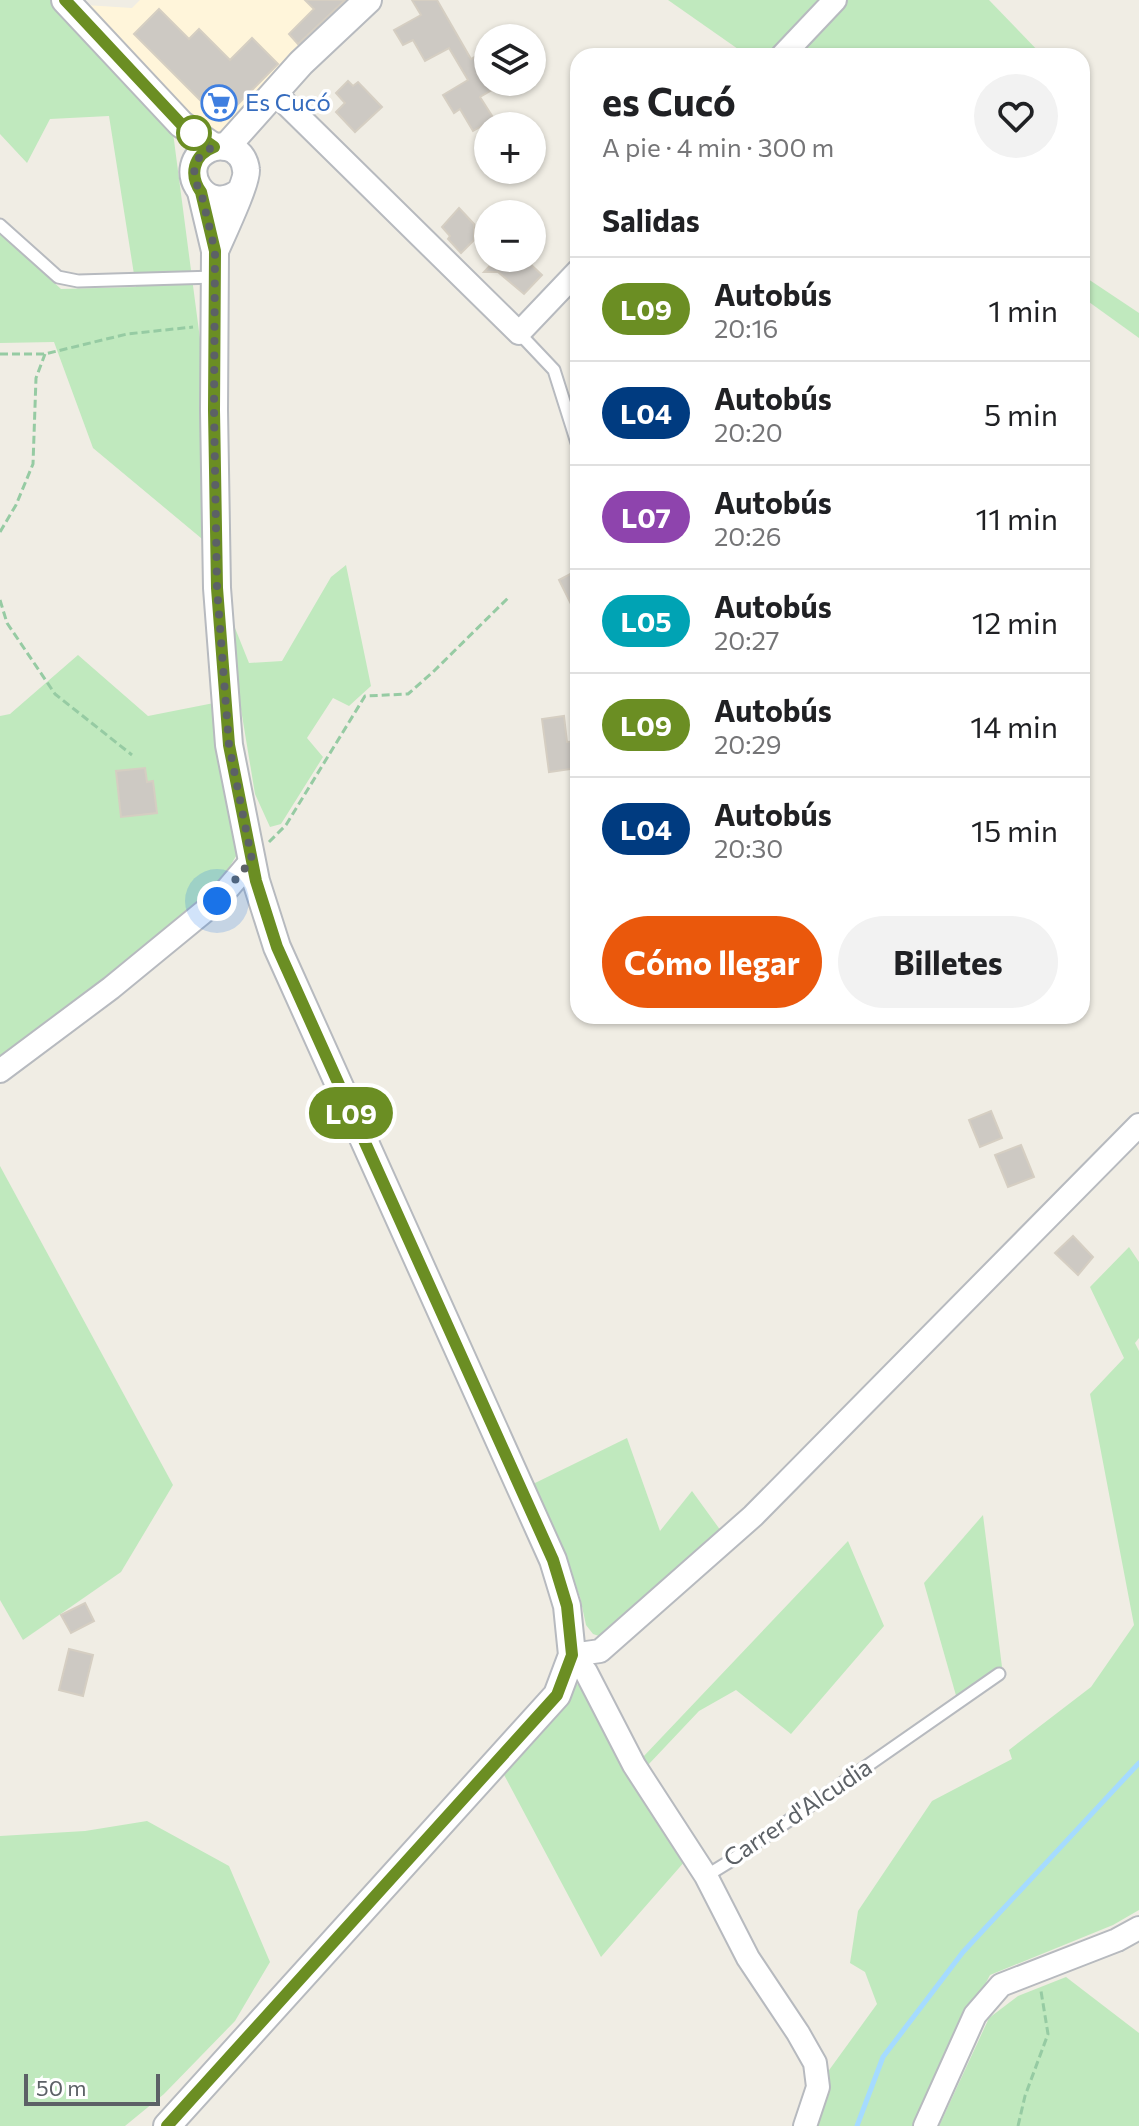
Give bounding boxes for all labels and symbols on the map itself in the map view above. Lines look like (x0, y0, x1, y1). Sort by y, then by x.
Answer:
supermarket icon: Es Cucó (200, 84, 238, 122)
place label: Es Cucó (245, 87, 331, 116)
unlabelled marker (177, 116, 211, 150)
your location (197, 881, 237, 921)
line badge: L09 (305, 1087, 397, 1139)
street label: Carrer d'Alcudia (718, 1752, 877, 1872)
scale bar (24, 2070, 160, 2106)

